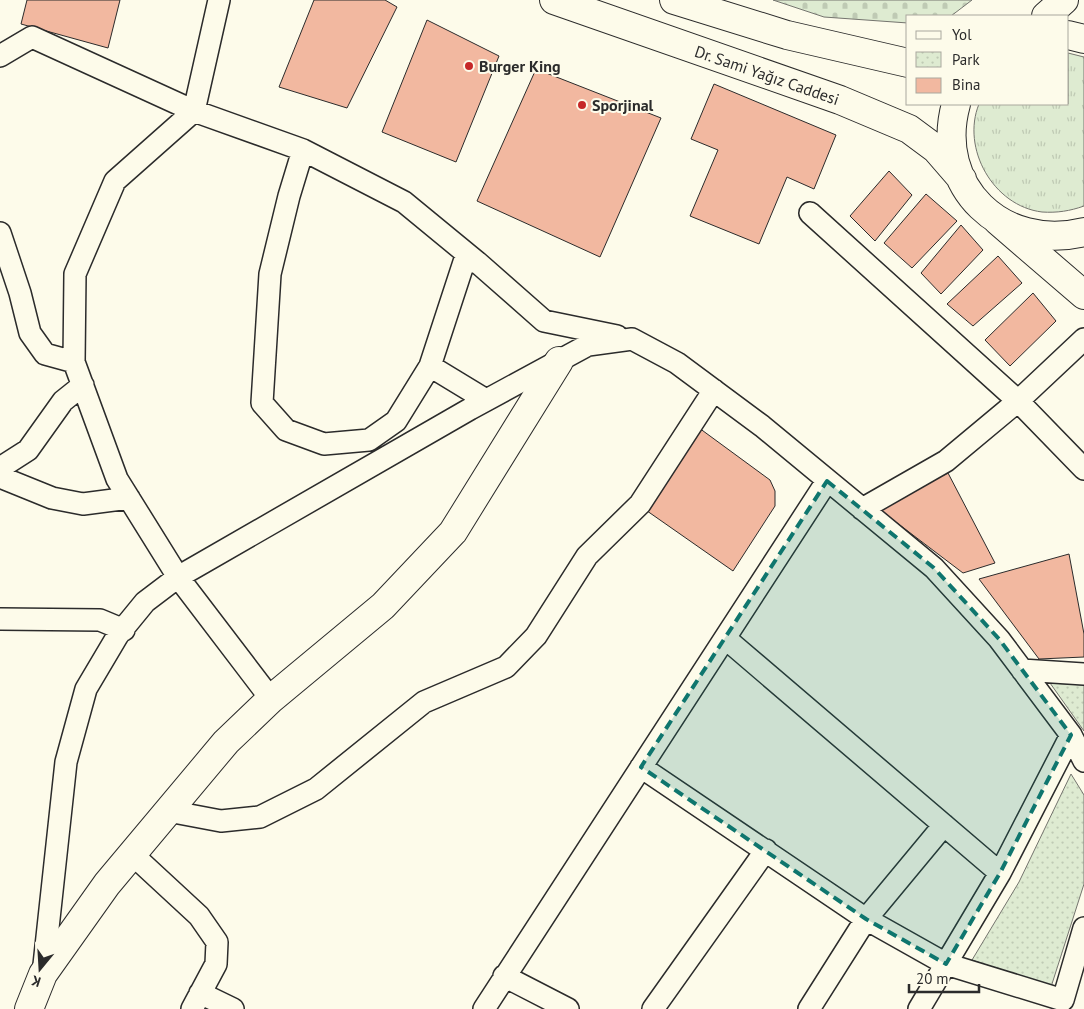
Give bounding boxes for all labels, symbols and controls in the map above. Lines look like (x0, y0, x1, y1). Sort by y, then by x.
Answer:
legend (906, 15, 1069, 105)
text: Yol (952, 25, 972, 44)
street label: Dr. Sami Yağız Caddesi (692, 41, 842, 109)
text: Park (952, 50, 980, 69)
place label: Burger King (479, 56, 561, 76)
marker: Burger King (463, 60, 475, 72)
text: Bina (952, 75, 980, 94)
place label: Sporjinal (592, 95, 654, 115)
marker: Sporjinal (576, 99, 588, 111)
north arrow (15, 944, 65, 994)
scale bar (909, 962, 979, 994)
text: 20 m (916, 969, 949, 988)
text: K (29, 971, 43, 991)

